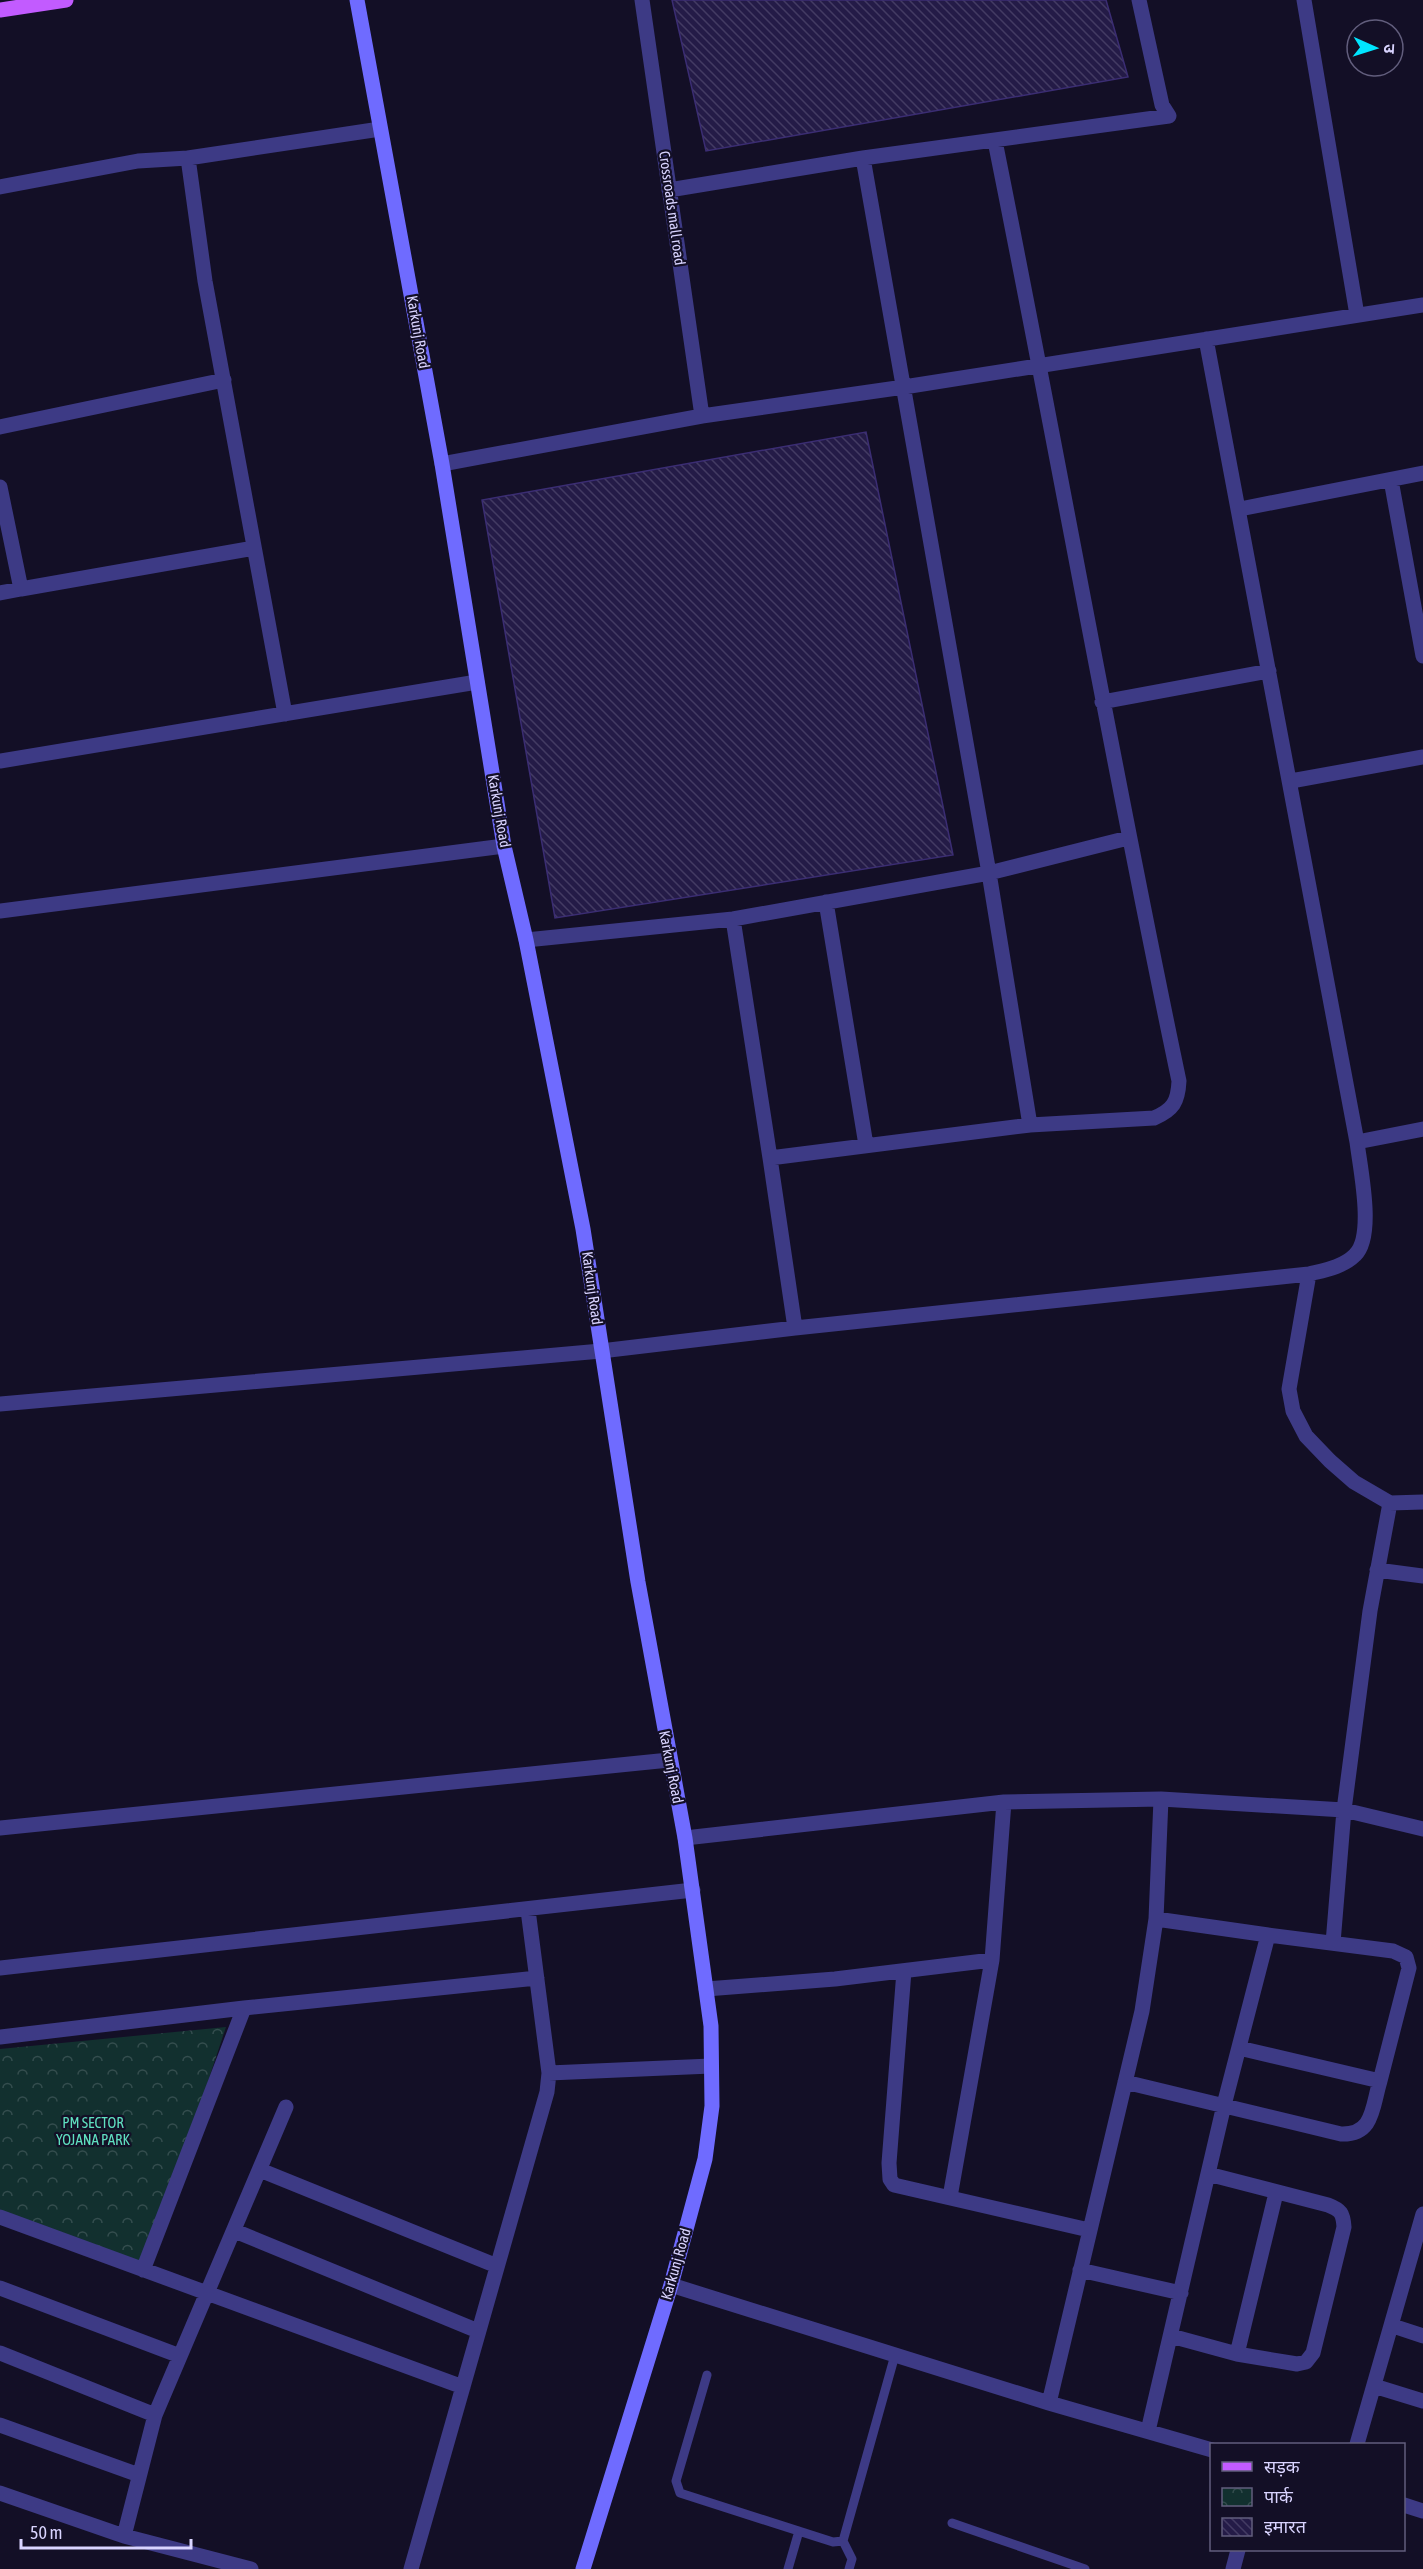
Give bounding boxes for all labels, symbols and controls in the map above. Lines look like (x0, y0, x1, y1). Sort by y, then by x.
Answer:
north arrow (1345, 18, 1405, 78)
text: उ (1381, 44, 1399, 55)
street label: Crossroads mall road (656, 150, 689, 266)
street label: Karkunj Road (404, 294, 433, 370)
street label: Karkunj Road (485, 773, 514, 849)
street label: Karkunj Road (579, 1250, 606, 1326)
street label: Karkunj Road (656, 1729, 687, 1805)
park label: PM SECTOR YOJANA PARK (56, 2114, 131, 2148)
street label: Karkunj Road (657, 2226, 694, 2302)
legend (1210, 2443, 1405, 2551)
text: सड़क (1264, 2456, 1301, 2477)
text: पार्क (1264, 2486, 1294, 2507)
scale bar (21, 2512, 190, 2550)
text: इमारत (1264, 2516, 1307, 2537)
text: 50 m (30, 2522, 62, 2543)

